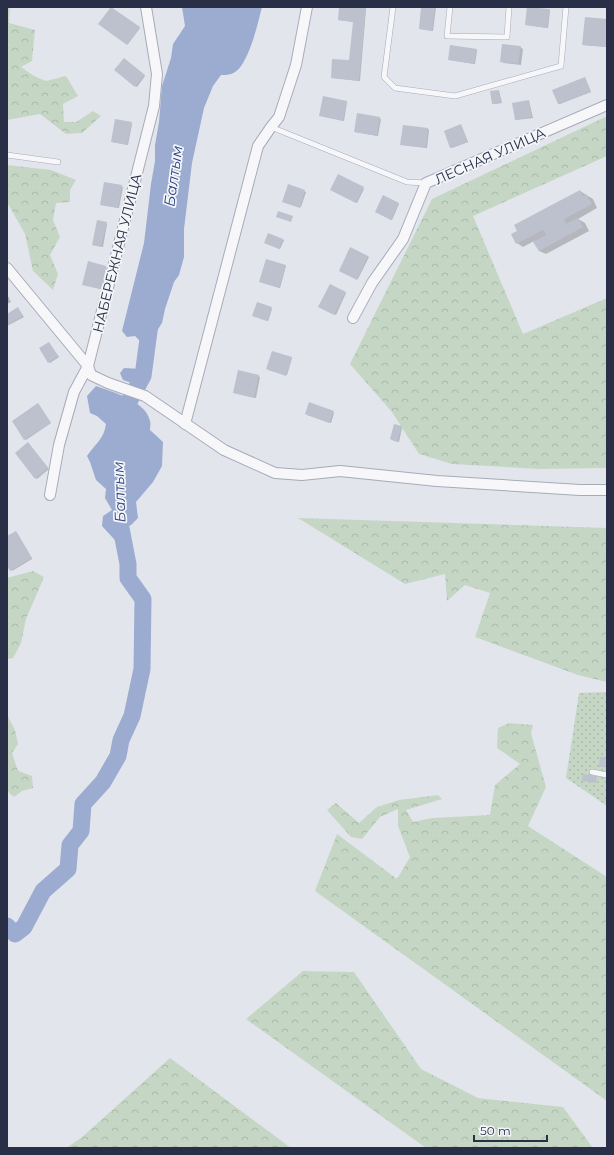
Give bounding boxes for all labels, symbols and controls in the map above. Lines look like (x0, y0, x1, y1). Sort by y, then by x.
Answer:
street label: ЛЕСНАЯ УЛИЦА (432, 123, 549, 188)
water label: Балтым (159, 144, 187, 208)
street label: НАБЕРЕЖНАЯ УЛИЦА (89, 171, 146, 334)
water label: Балтым (108, 461, 130, 523)
scale bar (474, 1117, 547, 1143)
text: 50 m (480, 1123, 511, 1138)

